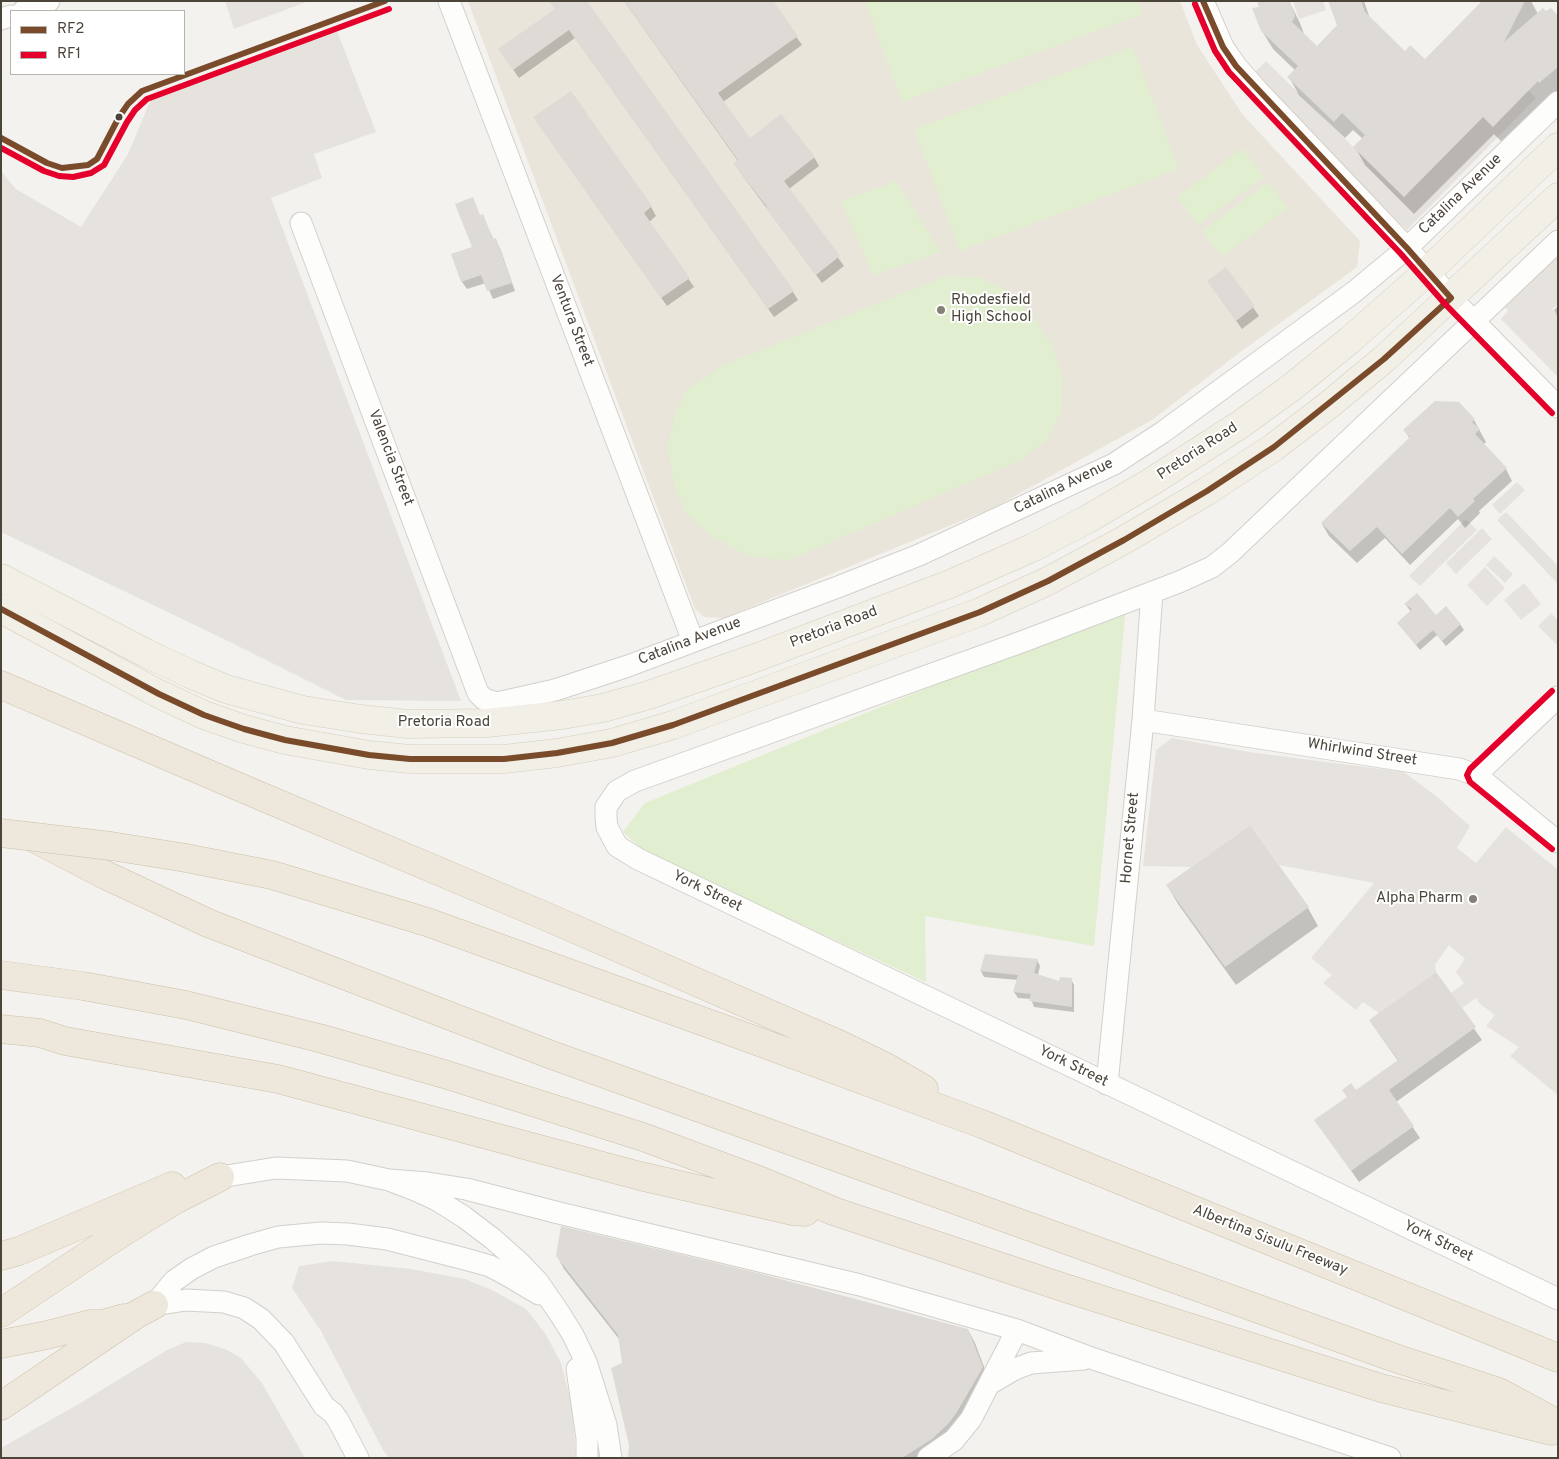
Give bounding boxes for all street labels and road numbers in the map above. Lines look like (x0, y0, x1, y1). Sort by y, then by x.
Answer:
street label: Catalina Avenue (1416, 151, 1506, 239)
street label: Ventura Street (545, 273, 597, 369)
street label: Valencia Street (363, 407, 417, 509)
street label: Pretoria Road (1154, 419, 1242, 485)
street label: Catalina Avenue (1011, 455, 1117, 519)
street label: Pretoria Road (788, 603, 880, 653)
street label: Catalina Avenue (636, 614, 744, 670)
street label: Pretoria Road (398, 714, 490, 732)
street label: Whirlwind Street (1306, 735, 1418, 771)
street label: Hornet Street (1118, 792, 1144, 884)
street label: York Street (669, 867, 745, 917)
street label: York Street (1035, 1042, 1111, 1092)
street label: Albertina Sisulu Freeway (1190, 1202, 1350, 1280)
street label: York Street (1400, 1217, 1476, 1267)

